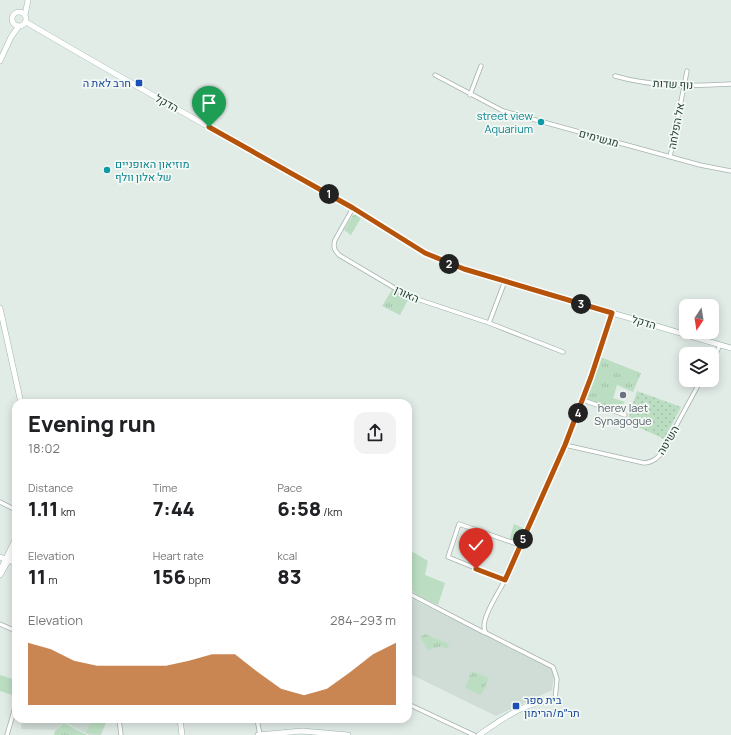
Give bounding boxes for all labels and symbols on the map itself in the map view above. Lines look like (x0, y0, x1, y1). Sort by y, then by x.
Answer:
place label: חרב לאת ה (83, 75, 131, 90)
street label: נוף שדות (652, 75, 694, 92)
marker: חרב לאת ה (134, 78, 144, 88)
pin (192, 86, 226, 127)
street label: הדקל (153, 90, 182, 115)
street label: אל הפלחה (664, 101, 687, 150)
place label: street view Aquarium (477, 108, 534, 136)
marker: street view Aquarium (536, 117, 546, 127)
street label: מגשימים (578, 125, 621, 150)
place label: מוזיאון האופניים של אלון וולף (115, 156, 189, 184)
marker: מוזיאון האופניים של אלון וולף (102, 165, 112, 175)
pin: 1 (319, 184, 339, 204)
pin: 2 (439, 254, 459, 274)
street label: האורן (393, 281, 422, 306)
pin: 3 (571, 294, 591, 314)
north arrow (679, 299, 719, 339)
street label: הדקל (630, 311, 658, 332)
marker: herev laet Synagogue (618, 390, 628, 400)
place label: herev laet Synagogue (594, 400, 652, 428)
pin: 4 (568, 403, 588, 423)
street label: השיטה (653, 422, 682, 457)
pin (459, 528, 493, 569)
pin: 5 (513, 529, 533, 549)
place label: בית ספר תר״מ/הרימון (524, 692, 580, 720)
marker: בית ספר תר״מ/הרימון (511, 701, 521, 711)

